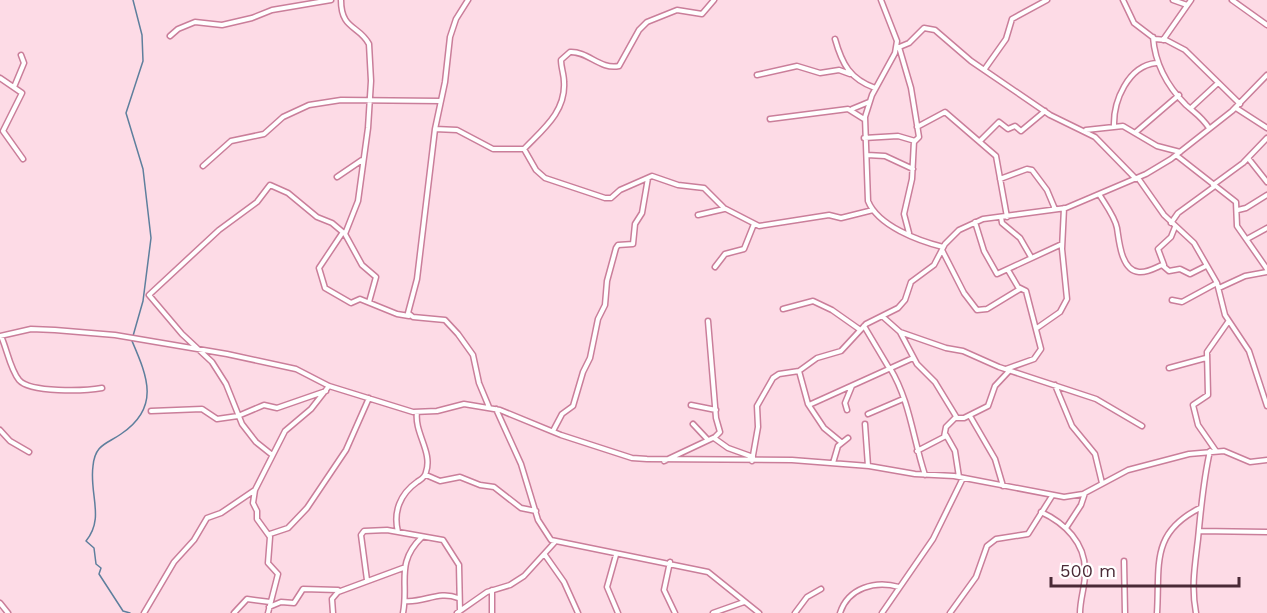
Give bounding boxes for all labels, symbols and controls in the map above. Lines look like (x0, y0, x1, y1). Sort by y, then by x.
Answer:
scale bar (1051, 550, 1238, 588)
text: 500 m (1060, 560, 1116, 581)

